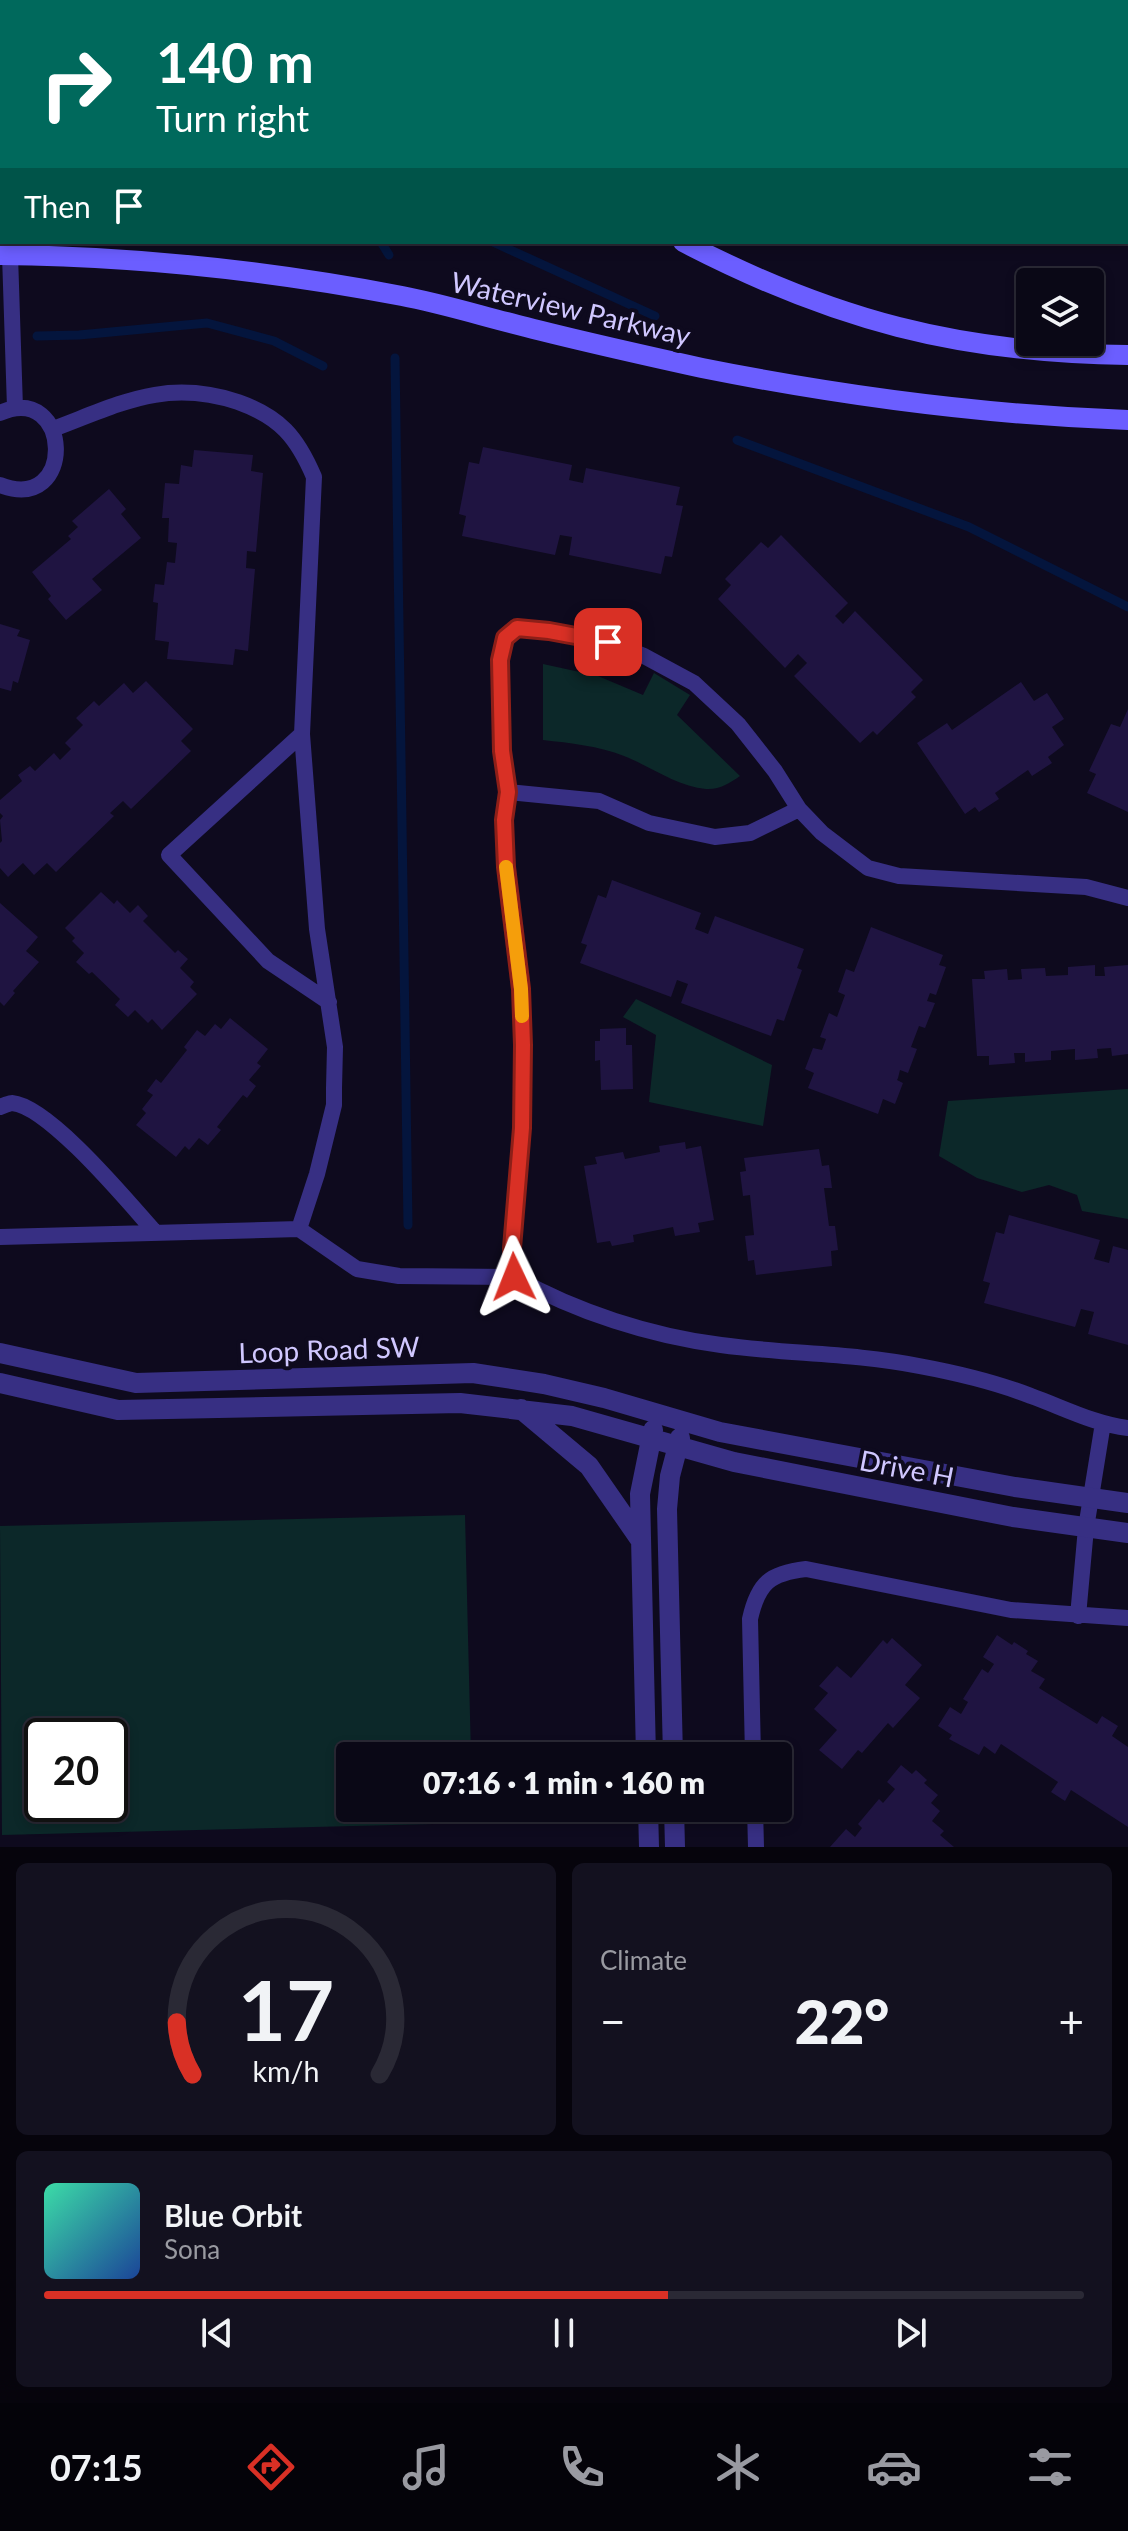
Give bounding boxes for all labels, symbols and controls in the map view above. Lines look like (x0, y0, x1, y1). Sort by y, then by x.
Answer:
text: 140 m (156, 28, 314, 95)
icon: right (24, 32, 128, 136)
text: Turn right (156, 96, 309, 140)
icon: arrive (107, 184, 151, 228)
text: Then (24, 188, 91, 224)
street label: Waterview Parkway (448, 264, 695, 352)
map controls (1016, 268, 1104, 356)
button: layers (1016, 268, 1104, 356)
pin (574, 608, 642, 676)
icon: arrive (586, 620, 630, 664)
position arrow (472, 1235, 556, 1319)
street label: Loop Road SW (238, 1329, 420, 1369)
street label: Drive H (857, 1442, 957, 1494)
speed limit sign: 20 (24, 1718, 128, 1822)
text: 07:16 · 1 min · 160 m (423, 1764, 705, 1800)
text: Climate (600, 1944, 687, 1976)
text: 17 (238, 1959, 334, 2059)
text: 22° (795, 1985, 889, 2057)
text: − (600, 1995, 626, 2047)
text: + (1058, 1995, 1084, 2047)
text: km/h (253, 2054, 319, 2088)
text: Blue Orbit (164, 2197, 302, 2233)
text: Sona (164, 2233, 220, 2265)
icon: previous (195, 2311, 239, 2355)
icon: pause (542, 2311, 586, 2355)
icon: next (889, 2311, 933, 2355)
icon: directions (243, 2439, 299, 2495)
icon: music (398, 2439, 454, 2495)
icon: phone (554, 2439, 610, 2495)
icon: climate (710, 2439, 766, 2495)
icon: car (866, 2439, 922, 2495)
icon: filters (1022, 2439, 1078, 2495)
text: 07:15 (50, 2445, 143, 2489)

